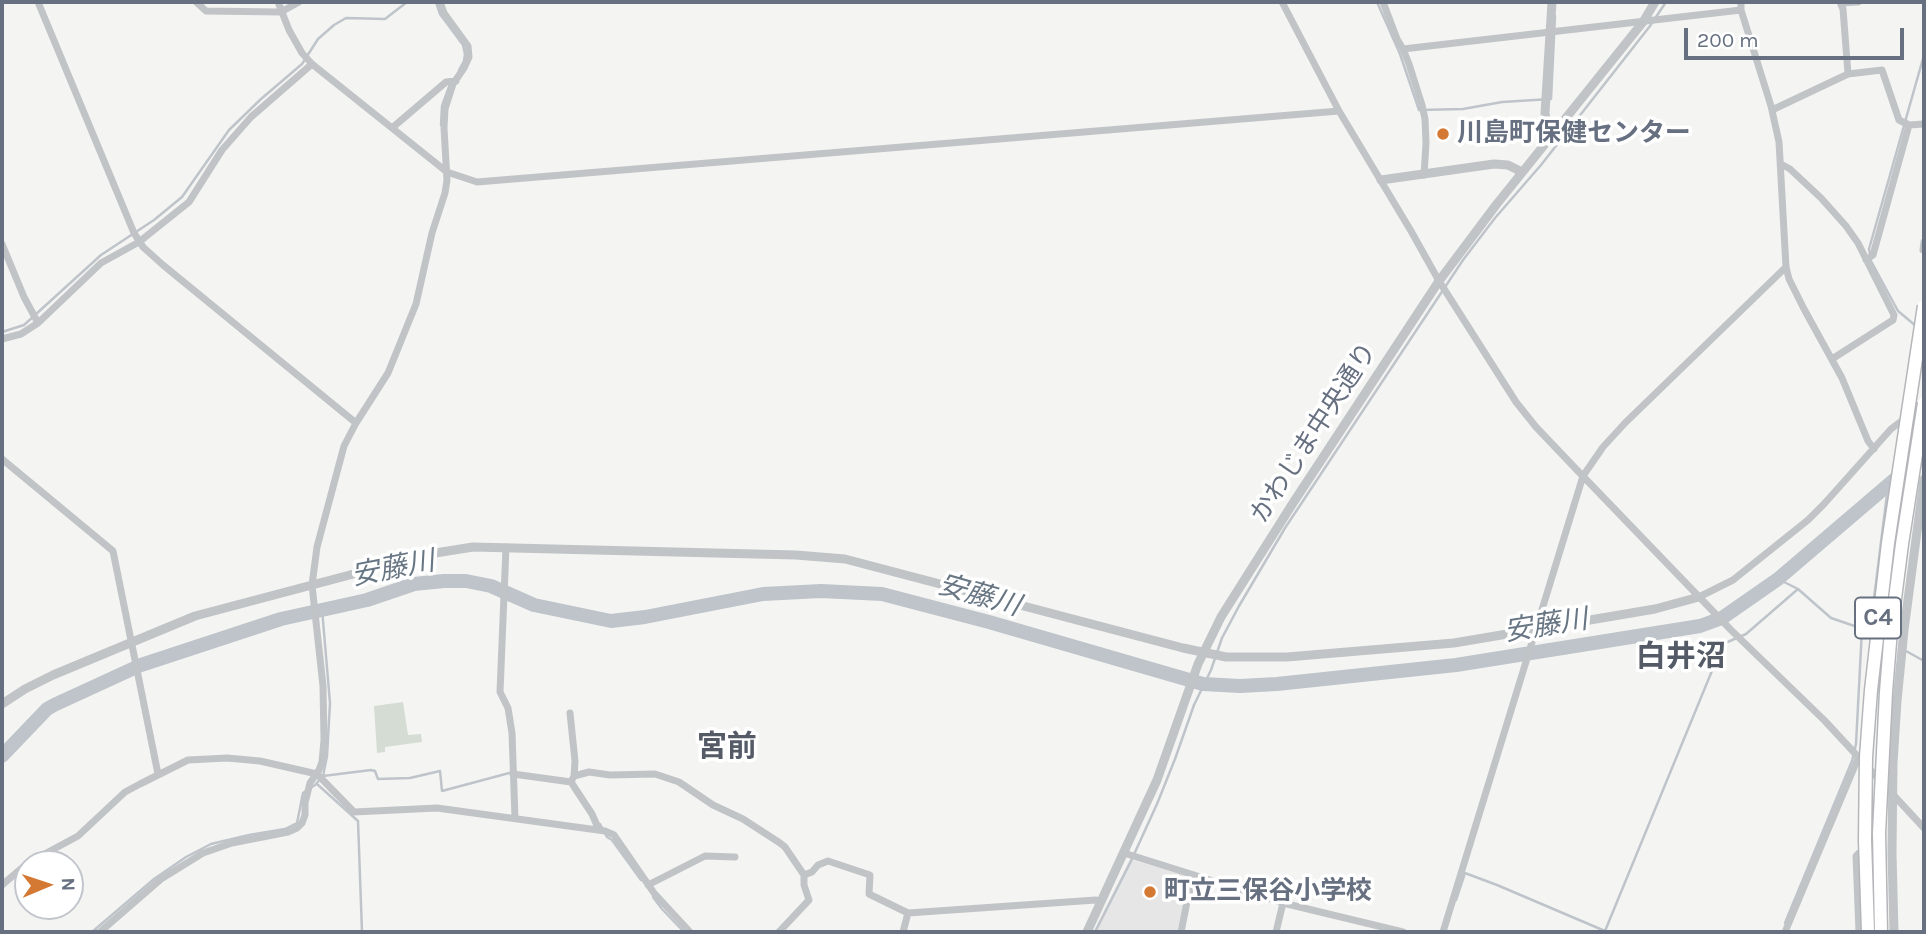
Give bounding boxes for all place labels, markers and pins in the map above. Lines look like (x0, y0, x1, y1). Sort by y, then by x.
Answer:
place label: 川島町保健センター (1457, 118, 1691, 150)
marker: 川島町保健センター (1435, 126, 1451, 142)
place label: 町立三保谷小学校 (1164, 876, 1372, 908)
marker: 町立三保谷小学校 (1142, 884, 1158, 900)

